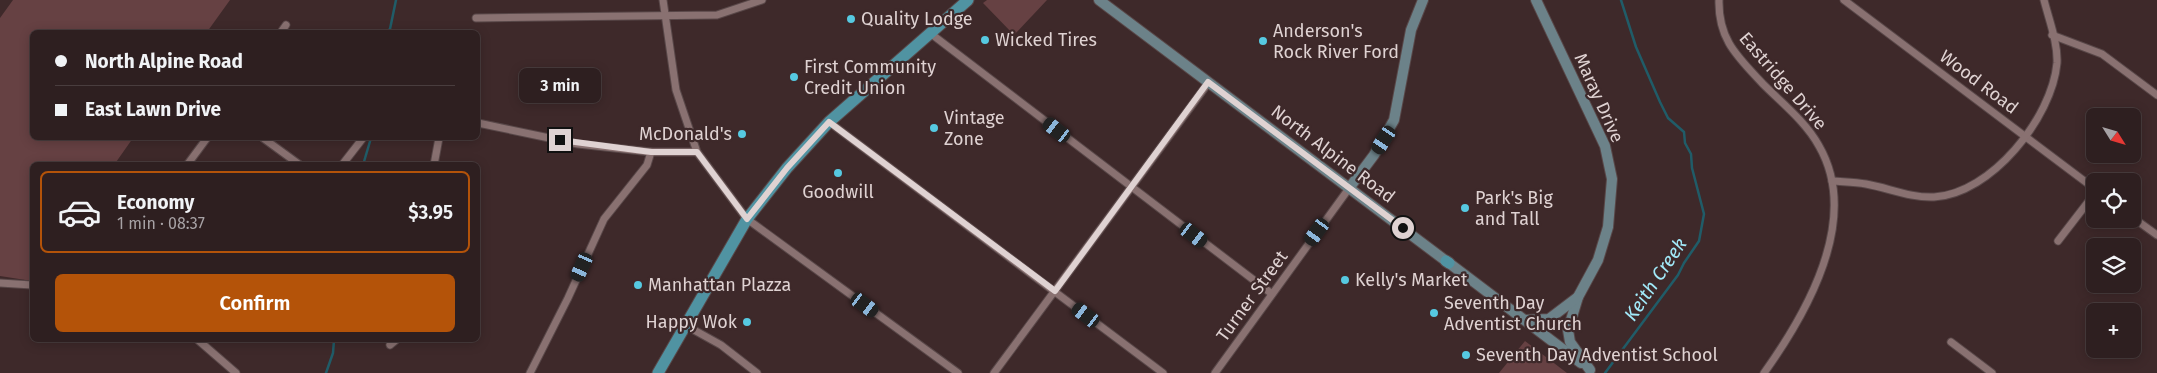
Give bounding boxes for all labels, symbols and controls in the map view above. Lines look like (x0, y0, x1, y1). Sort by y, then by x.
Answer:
place label: Quality Lodge (861, 8, 973, 30)
marker: Quality Lodge (845, 13, 857, 25)
place label: Anderson's Rock River Ford (1273, 20, 1399, 63)
street label: Eastridge Drive (1734, 28, 1832, 134)
place label: Wicked Tires (995, 29, 1097, 51)
marker: Wicked Tires (979, 34, 991, 46)
marker: Anderson's Rock River Ford (1257, 35, 1269, 47)
street label: Wood Road (1935, 45, 2023, 119)
text: North Alpine Road (85, 50, 243, 73)
street label: Maray Drive (1570, 50, 1628, 146)
place label: First Community Credit Union (804, 56, 936, 99)
callout: 3 min (519, 68, 601, 102)
marker: First Community Credit Union (788, 71, 800, 83)
text: 3 min (540, 76, 580, 95)
text: East Lawn Drive (85, 98, 221, 121)
street label: North Alpine Road (1267, 100, 1399, 208)
place label: Vintage Zone (944, 107, 1005, 150)
north arrow (2086, 108, 2141, 162)
map controls (2086, 108, 2141, 358)
car (1040, 115, 1073, 145)
marker: Vintage Zone (928, 122, 940, 134)
place label: McDonald's (639, 123, 732, 145)
car (1369, 123, 1398, 157)
marker: McDonald's (736, 128, 748, 140)
route end (549, 129, 571, 151)
marker: Goodwill (832, 167, 844, 179)
button: locate (2086, 173, 2141, 228)
place label: Goodwill (802, 181, 874, 203)
place label: Park's Big and Tall (1475, 187, 1553, 230)
icon: car (57, 190, 102, 235)
text: Economy (117, 191, 194, 214)
text: $3.95 (408, 201, 453, 224)
marker: Park's Big and Tall (1459, 202, 1471, 214)
text: 1 min · 08:37 (117, 214, 205, 233)
car (1302, 215, 1331, 249)
route start (1392, 217, 1414, 239)
car (1177, 220, 1210, 250)
water label: Keith Creek (1619, 233, 1692, 325)
button: layers (2086, 238, 2141, 293)
street label: Turner Street (1212, 246, 1293, 346)
car (569, 250, 594, 284)
place label: Kelly's Market (1355, 269, 1468, 291)
button: Confirm (55, 274, 455, 332)
place label: Manhattan Plazza (648, 274, 791, 296)
marker: Kelly's Market (1339, 274, 1351, 286)
marker: Manhattan Plazza (632, 279, 644, 291)
car (848, 290, 881, 320)
place label: Seventh Day Adventist Church (1444, 292, 1582, 335)
car (1069, 300, 1102, 330)
button: + (2086, 303, 2141, 358)
marker: Seventh Day Adventist Church (1428, 307, 1440, 319)
place label: Happy Wok (646, 311, 738, 333)
marker: Happy Wok (741, 316, 753, 328)
place label: Seventh Day Adventist School (1476, 344, 1718, 366)
marker: Seventh Day Adventist School (1460, 349, 1472, 361)

